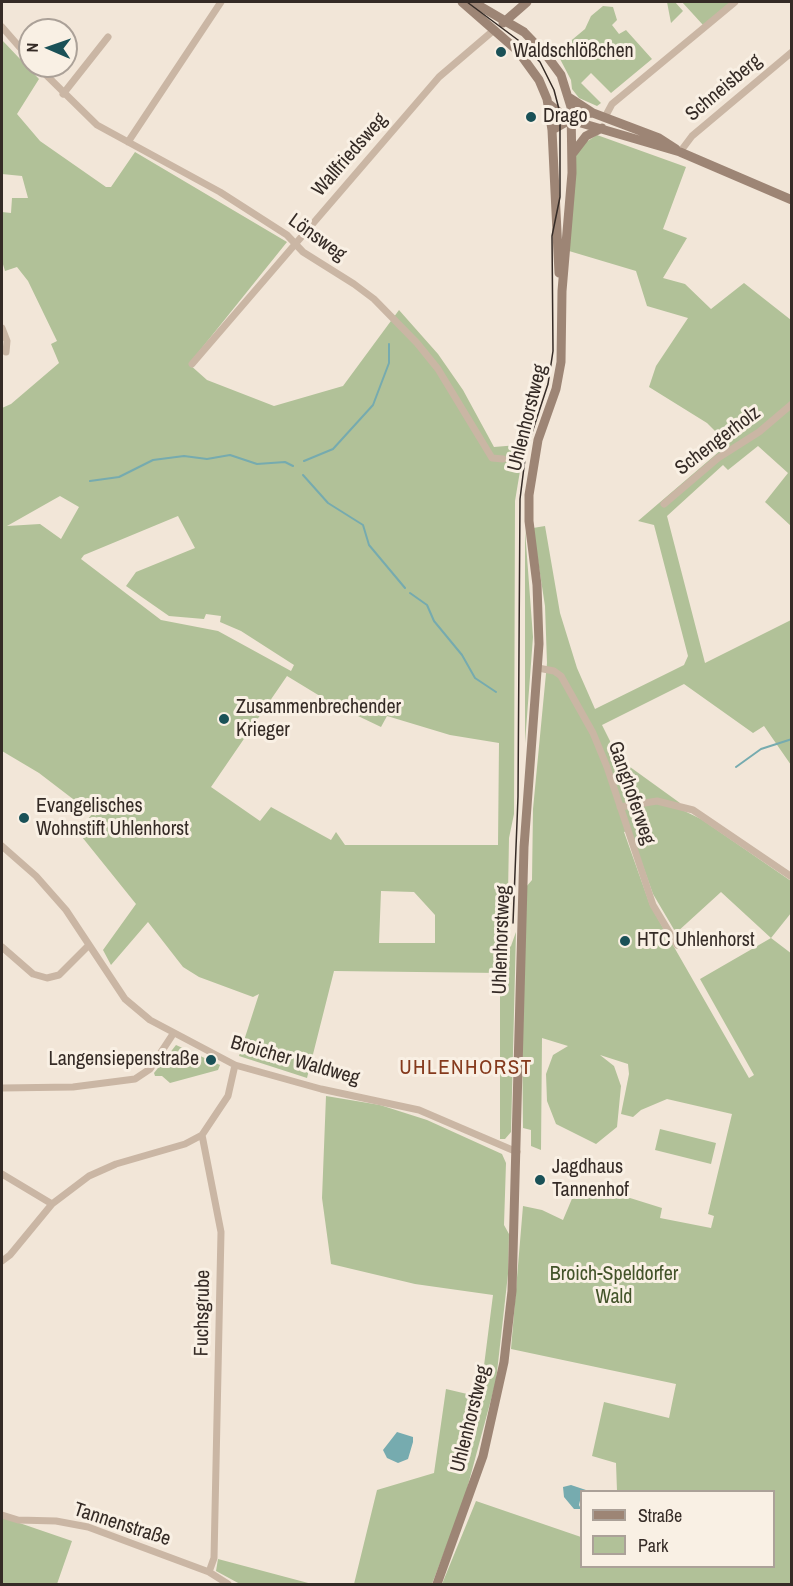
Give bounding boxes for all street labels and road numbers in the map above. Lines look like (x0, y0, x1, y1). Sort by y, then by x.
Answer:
street label: Schneisberg (681, 49, 767, 127)
street label: Wallfriedsweg (307, 108, 393, 202)
street label: Lönsweg (283, 209, 351, 267)
street label: Uhlenhorstweg (503, 362, 553, 474)
street label: Schengerholz (671, 401, 765, 481)
street label: Ganghoferweg (602, 738, 660, 848)
street label: Uhlenhorstweg (488, 885, 516, 995)
street label: Broicher Waldweg (228, 1031, 362, 1091)
street label: Fuchsgrube (190, 1269, 216, 1357)
street label: Uhlenhorstweg (446, 1363, 496, 1475)
street label: Tannenstraße (70, 1498, 174, 1552)

